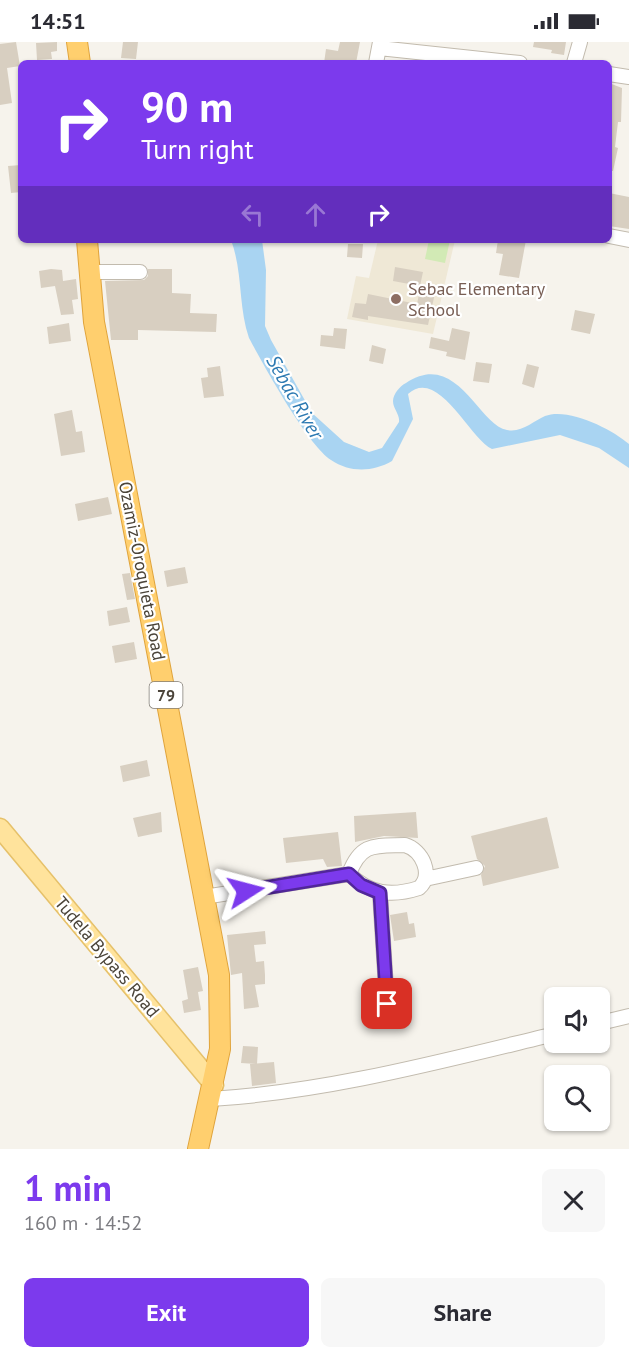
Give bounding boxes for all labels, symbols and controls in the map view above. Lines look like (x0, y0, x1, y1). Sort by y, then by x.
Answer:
text: 14:51 (30, 7, 86, 35)
text: 90 m (141, 79, 233, 134)
icon: right (42, 84, 120, 162)
text: Turn right (141, 132, 254, 166)
icon: left (236, 198, 269, 231)
icon: ahead (299, 198, 332, 231)
icon: right (362, 198, 395, 231)
place label: Sebac Elementary School (408, 277, 546, 321)
marker: Sebac Elementary School (389, 292, 403, 306)
water label: Sebac River (260, 350, 330, 445)
street label: Ozamiz-Oroquieta Road (114, 480, 171, 662)
road number: 79 (150, 682, 182, 708)
position arrow (214, 859, 278, 923)
street label: Tudela Bypass Road (50, 891, 165, 1022)
pin (361, 978, 412, 1029)
icon: arrive (370, 987, 403, 1020)
map controls (544, 987, 610, 1131)
button: sound (544, 987, 610, 1053)
button: search (544, 1065, 610, 1131)
text: 1 min (24, 1164, 112, 1211)
button: close (542, 1169, 605, 1232)
text: 160 m · 14:52 (24, 1210, 142, 1236)
button: Exit (24, 1278, 309, 1347)
button: Share (321, 1278, 605, 1347)

